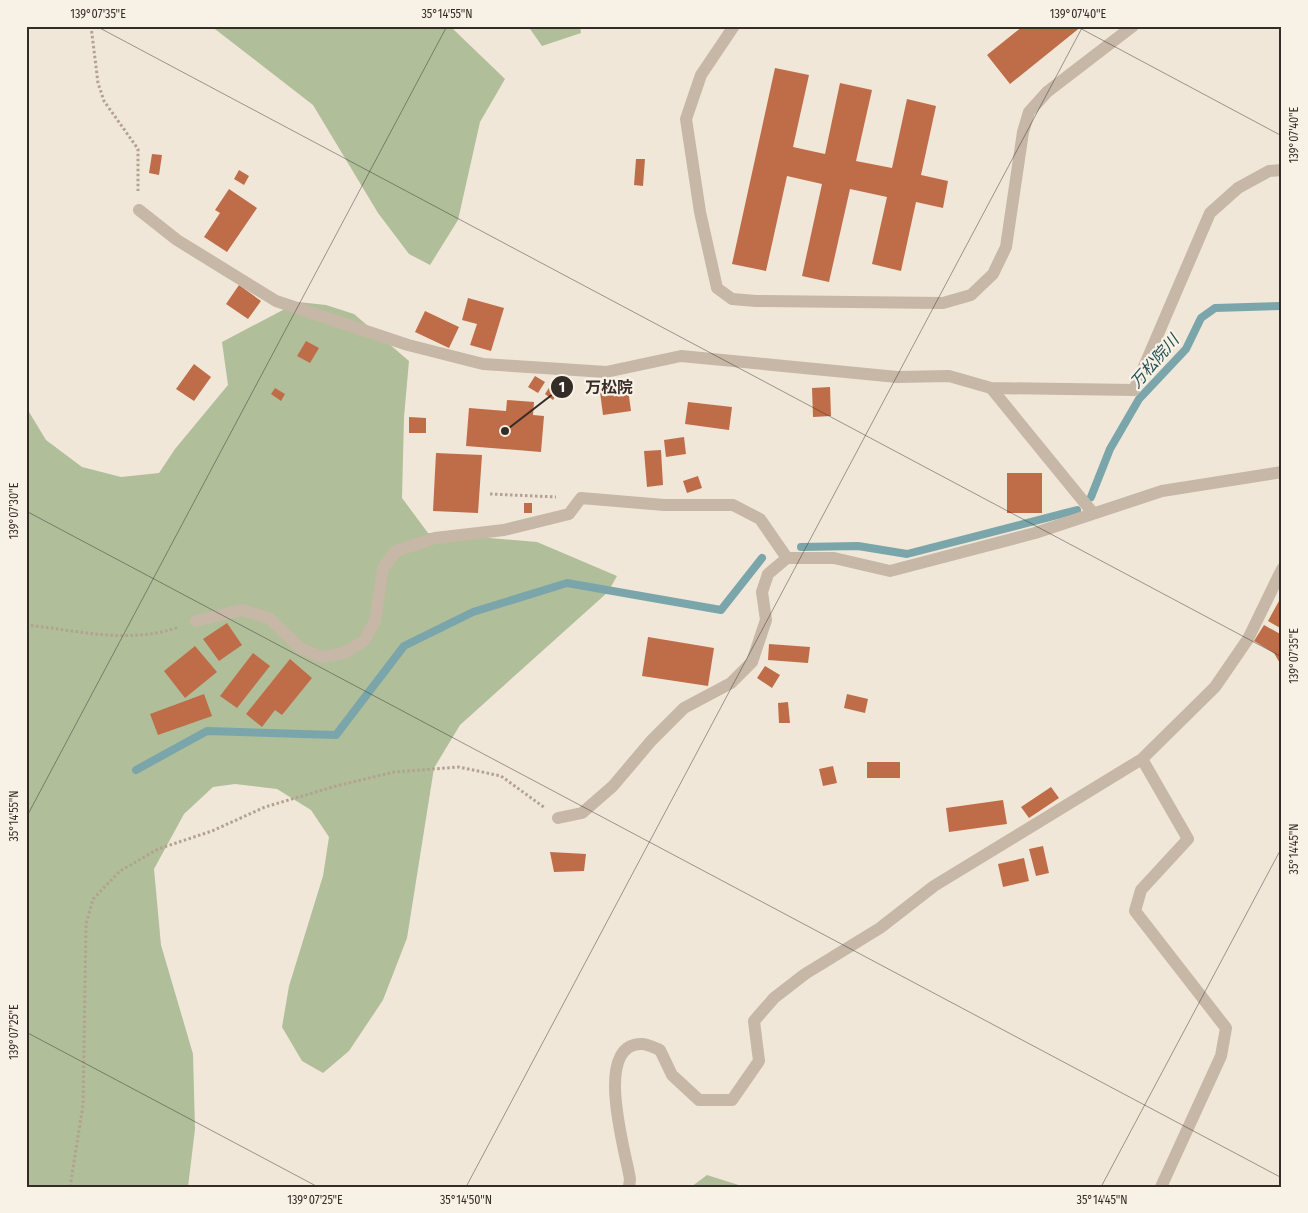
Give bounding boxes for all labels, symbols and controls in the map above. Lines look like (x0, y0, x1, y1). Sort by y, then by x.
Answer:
text: 139°07'35"E (70, 7, 126, 21)
text: 35°14'55"N (421, 7, 473, 21)
text: 139°07'40"E (1050, 7, 1107, 21)
text: 139°07'40"E (1287, 106, 1301, 163)
water label: 万松院川 (1126, 329, 1184, 392)
callout: 万松院 (550, 372, 643, 403)
text: 1 (559, 378, 565, 396)
text: 万松院 (585, 378, 633, 397)
text: 139°07'30"E (7, 482, 21, 539)
text: 139°07'35"E (1287, 628, 1301, 684)
text: 35°14'55"N (7, 790, 21, 842)
text: 35°14'45"N (1287, 824, 1301, 874)
text: 139°07'25"E (7, 1004, 21, 1060)
text: 139°07'25"E (287, 1193, 343, 1207)
text: 35°14'50"N (440, 1193, 492, 1207)
text: 35°14'45"N (1077, 1193, 1127, 1207)

